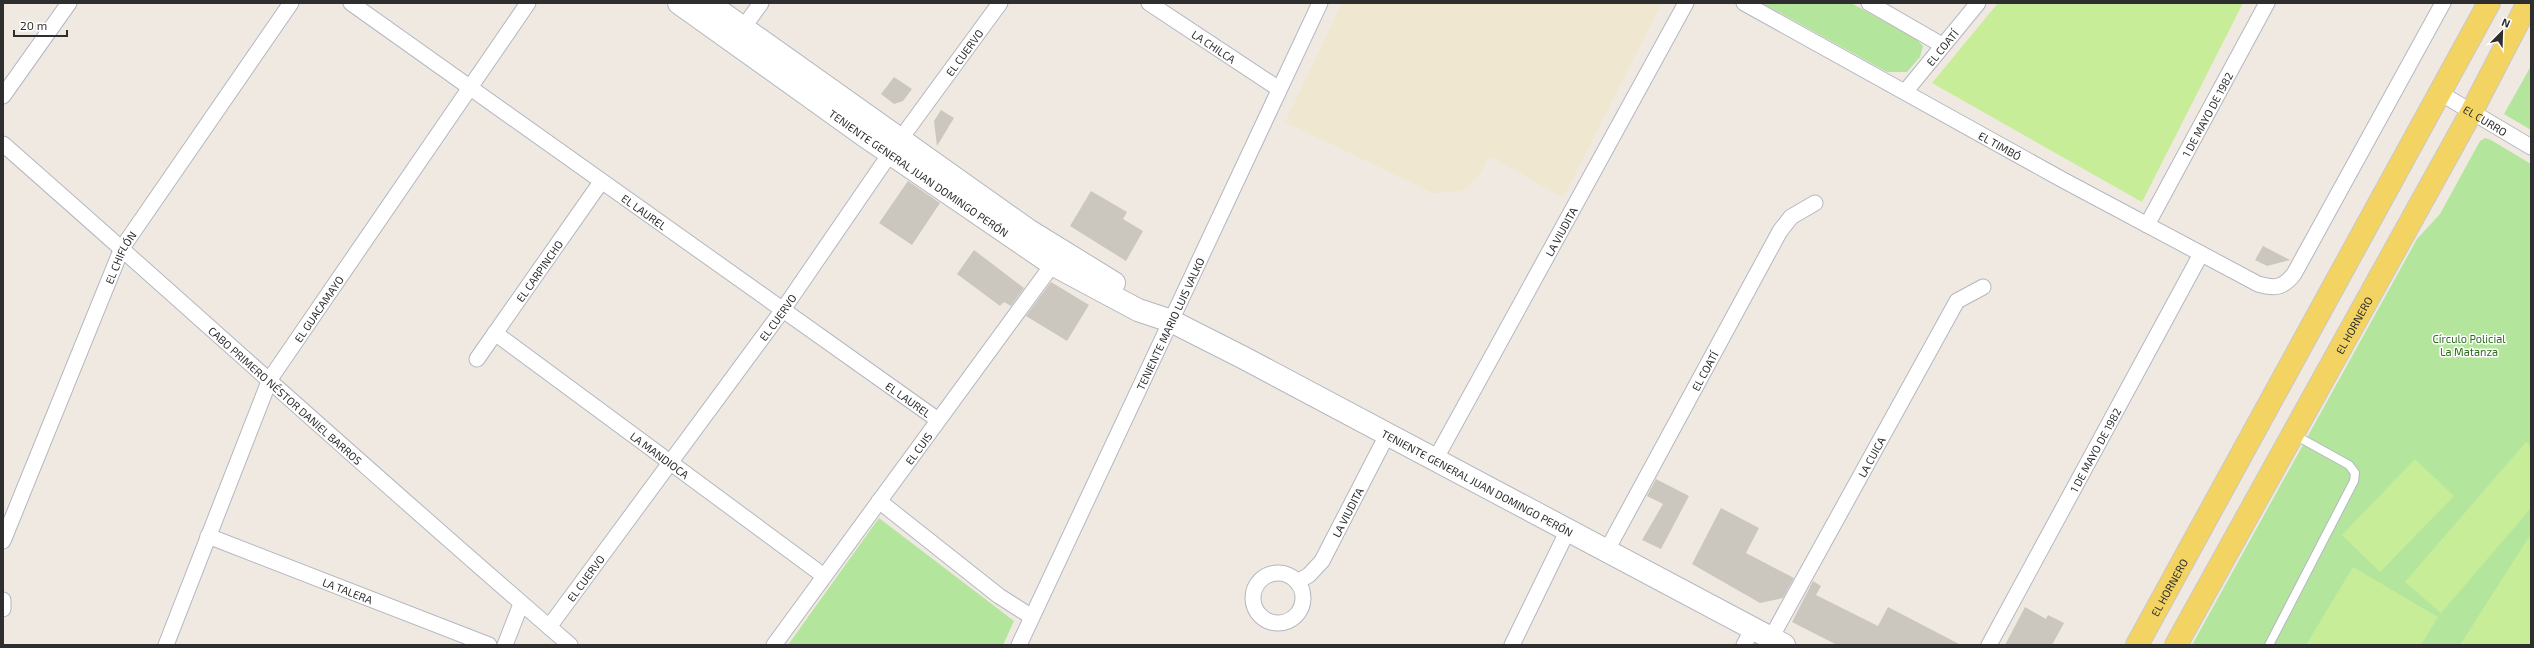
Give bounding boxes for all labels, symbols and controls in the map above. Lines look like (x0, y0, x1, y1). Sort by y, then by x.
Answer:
scale bar (14, 12, 67, 38)
north arrow (2482, 12, 2522, 52)
text: N (2500, 15, 2512, 30)
text: 20 m (20, 18, 47, 32)
street label: EL CUERVO (943, 26, 985, 78)
street label: EL COATÍ (1923, 26, 1961, 68)
street label: LA CHILCA (1190, 27, 1239, 65)
street label: 1 DE MAYO DE 1982 (2179, 70, 2235, 159)
street label: EL CURRO (2461, 102, 2510, 138)
street label: TENIENTE GENERAL JUAN DOMINGO PERÓN (827, 106, 1011, 239)
street label: EL TIMBÓ (1977, 128, 2024, 162)
street label: EL LAUREL (619, 191, 670, 232)
street label: LA VIUDITA (1542, 204, 1579, 258)
street label: EL CHIFLÓN (102, 228, 138, 285)
street label: EL CARPINCHO (513, 237, 565, 304)
street label: TENIENTE MARIO LUIS VALKO (1133, 255, 1206, 392)
street label: EL GUACAMAYO (291, 273, 346, 344)
street label: EL CUERVO (756, 291, 798, 343)
street label: EL HORNERO (2332, 294, 2375, 356)
street label: CABO PRIMERO NÉSTOR DANIEL BARROS (206, 323, 365, 467)
park label: Círculo Policial La Matanza (2433, 332, 2506, 358)
street label: EL COATÍ (1688, 348, 1721, 393)
street label: EL LAUREL (883, 379, 934, 420)
street label: 1 DE MAYO DE 1982 (2067, 405, 2123, 494)
street label: TENIENTE GENERAL JUAN DOMINGO PERÓN (1380, 426, 1576, 538)
street label: LA MANDIOCA (628, 429, 692, 481)
street label: EL CUIS (902, 429, 934, 467)
street label: LA CUICA (1855, 434, 1887, 479)
street label: LA VIUDITA (1329, 485, 1365, 539)
street label: EL CUERVO (564, 552, 607, 604)
street label: EL HORNERO (2148, 556, 2190, 618)
street label: LA TALERA (321, 575, 375, 606)

